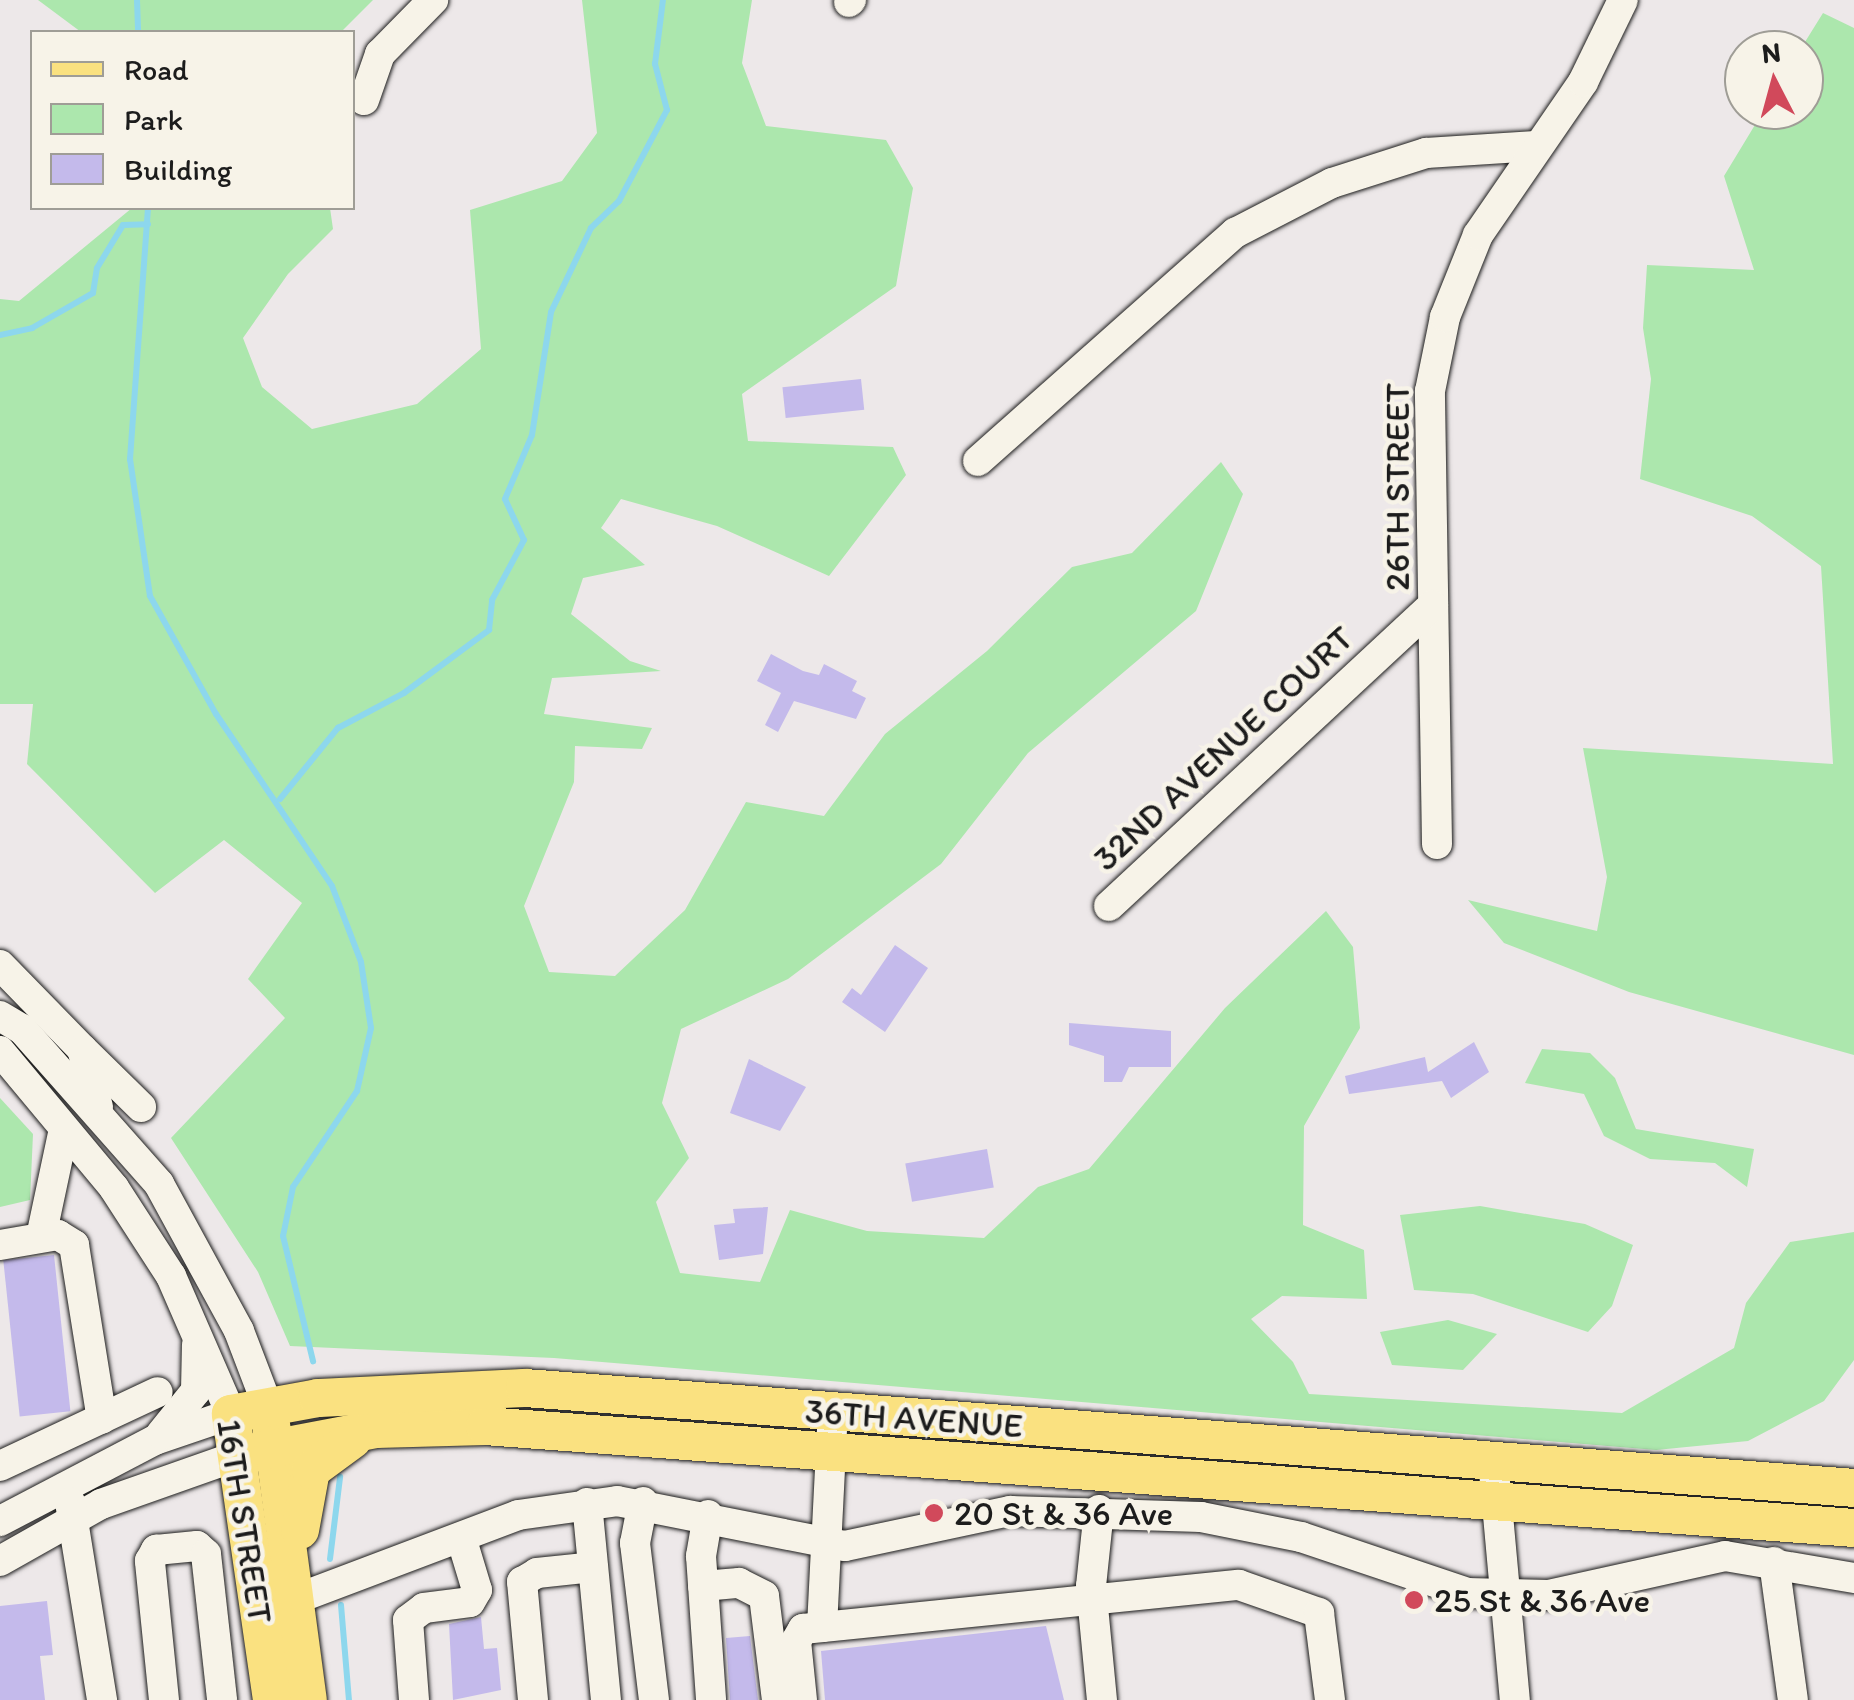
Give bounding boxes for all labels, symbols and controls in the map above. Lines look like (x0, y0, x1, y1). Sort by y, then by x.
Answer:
legend (30, 30, 355, 210)
north arrow (1724, 30, 1824, 130)
text: N (1760, 34, 1782, 70)
text: Road (124, 51, 189, 88)
text: Park (124, 101, 183, 138)
text: Building (124, 151, 232, 188)
street label: 26TH STREET (1376, 383, 1418, 591)
street label: 32ND AVENUE COURT (1085, 617, 1361, 879)
street label: 36TH AVENUE (804, 1389, 1024, 1447)
street label: 16TH STREET (208, 1416, 282, 1626)
place label: 20 St & 36 Ave (954, 1492, 1173, 1534)
marker: 20 St & 36 Ave (923, 1502, 945, 1524)
place label: 25 St & 36 Ave (1434, 1579, 1650, 1621)
marker: 25 St & 36 Ave (1403, 1589, 1425, 1611)

